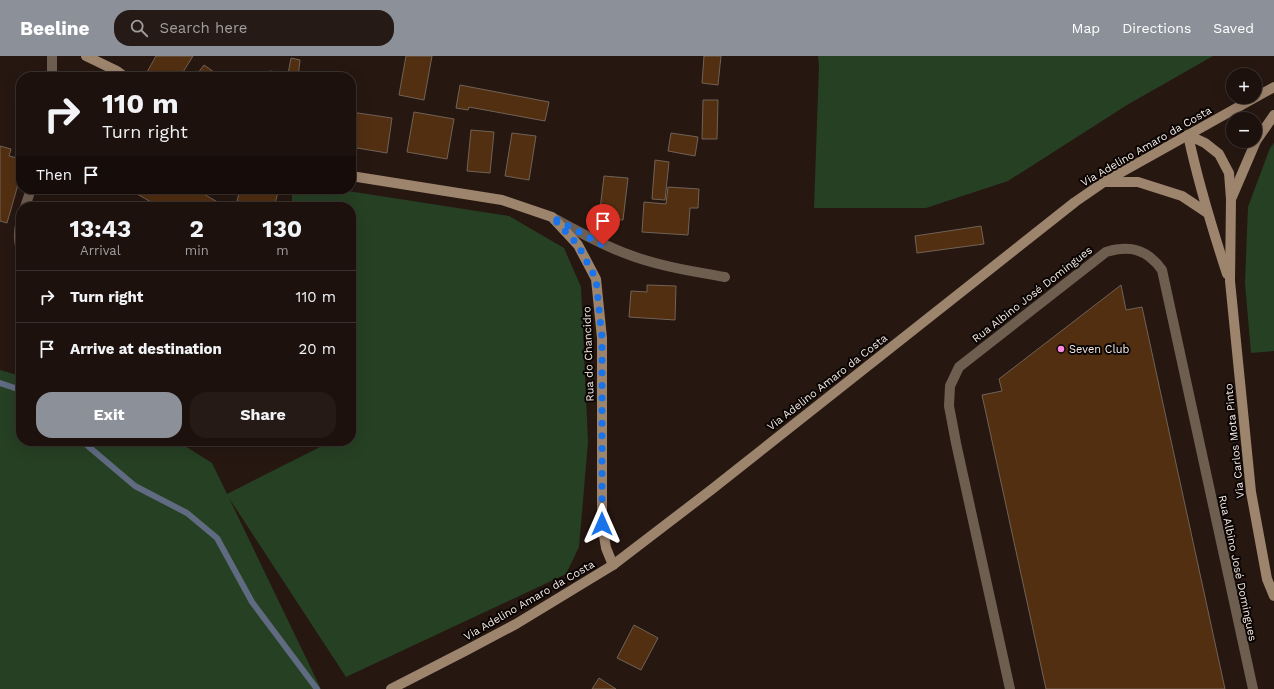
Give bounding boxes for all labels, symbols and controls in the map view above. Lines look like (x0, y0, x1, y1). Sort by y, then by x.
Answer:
search box (114, 10, 394, 46)
text: Beeline (20, 17, 90, 40)
icon: search (128, 17, 150, 39)
text: Search here (160, 19, 247, 37)
text: Map (1072, 20, 1100, 36)
text: Directions (1122, 20, 1191, 36)
text: Saved (1213, 20, 1254, 36)
map controls (1226, 68, 1262, 148)
button: + (1226, 68, 1262, 104)
text: 110 m (102, 87, 179, 120)
icon: right (36, 88, 88, 140)
street label: Via Adelino Amaro da Costa (1079, 104, 1214, 189)
button: − (1226, 112, 1262, 148)
text: Turn right (102, 121, 188, 142)
icon: arrive (80, 164, 102, 186)
text: Then (36, 166, 72, 184)
pin (586, 204, 620, 245)
icon: arrive (592, 210, 614, 232)
text: 13:43 (70, 215, 131, 243)
text: 2 (190, 215, 204, 243)
text: 130 (262, 215, 302, 243)
text: Arrival (80, 243, 121, 258)
text: min (185, 243, 209, 258)
text: m (276, 243, 289, 258)
street label: Rua Albino José Domingues (970, 243, 1095, 345)
icon: right (36, 286, 58, 308)
text: Turn right (70, 288, 143, 306)
text: 110 m (296, 288, 336, 306)
street label: Rua do Chancidro (580, 306, 597, 402)
street label: Via Adelino Amaro da Costa (765, 331, 890, 433)
icon: arrive (36, 338, 58, 360)
text: Arrive at destination (70, 340, 222, 358)
text: 20 m (299, 340, 336, 358)
place label: Seven Club (1069, 343, 1130, 356)
marker: Seven Club (1056, 344, 1066, 354)
street label: Via Carlos Mota Pinto (1222, 383, 1247, 499)
button: Exit (36, 392, 182, 438)
button: Share (190, 392, 336, 438)
street label: Rua Albino José Domingues (1216, 494, 1259, 642)
position arrow (581, 503, 623, 545)
street label: Via Adelino Amaro da Costa (462, 558, 597, 643)

